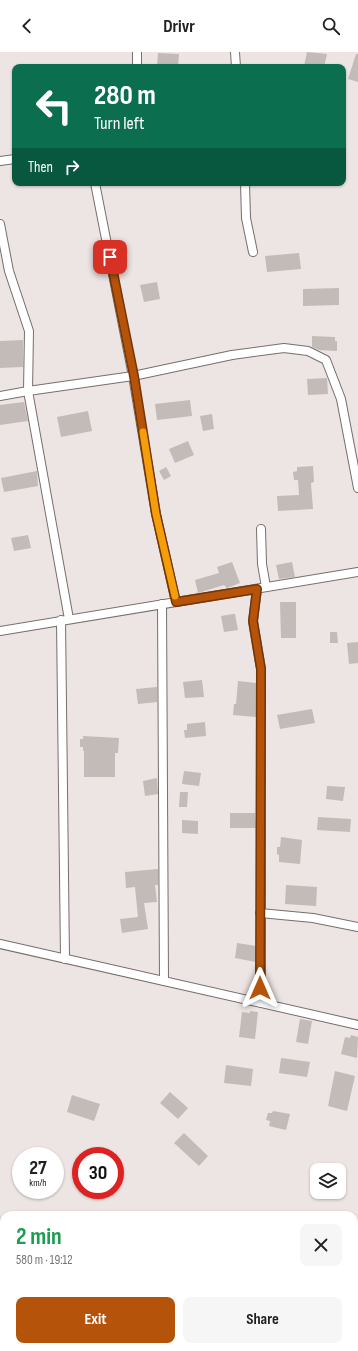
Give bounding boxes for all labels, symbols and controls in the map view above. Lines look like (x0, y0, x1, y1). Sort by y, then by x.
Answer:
icon: back (16, 15, 38, 37)
icon: search (320, 15, 342, 37)
text: Drivr (163, 16, 195, 37)
text: 280 m (94, 79, 156, 112)
icon: left (28, 80, 80, 132)
text: Turn left (94, 113, 145, 134)
icon: right (61, 156, 83, 178)
text: Then (28, 158, 53, 177)
pin (93, 240, 127, 274)
icon: arrive (99, 246, 121, 268)
position arrow (239, 967, 281, 1009)
speed limit sign: 30 (72, 1147, 124, 1199)
text: 27 (29, 1156, 47, 1180)
map controls (310, 1163, 346, 1199)
button: layers (310, 1163, 346, 1199)
text: km/h (29, 1177, 47, 1189)
text: 2 min (16, 1222, 62, 1251)
button: close (300, 1224, 342, 1266)
text: 580 m · 19:12 (16, 1252, 73, 1268)
button: Exit (16, 1297, 175, 1343)
button: Share (183, 1297, 342, 1343)

